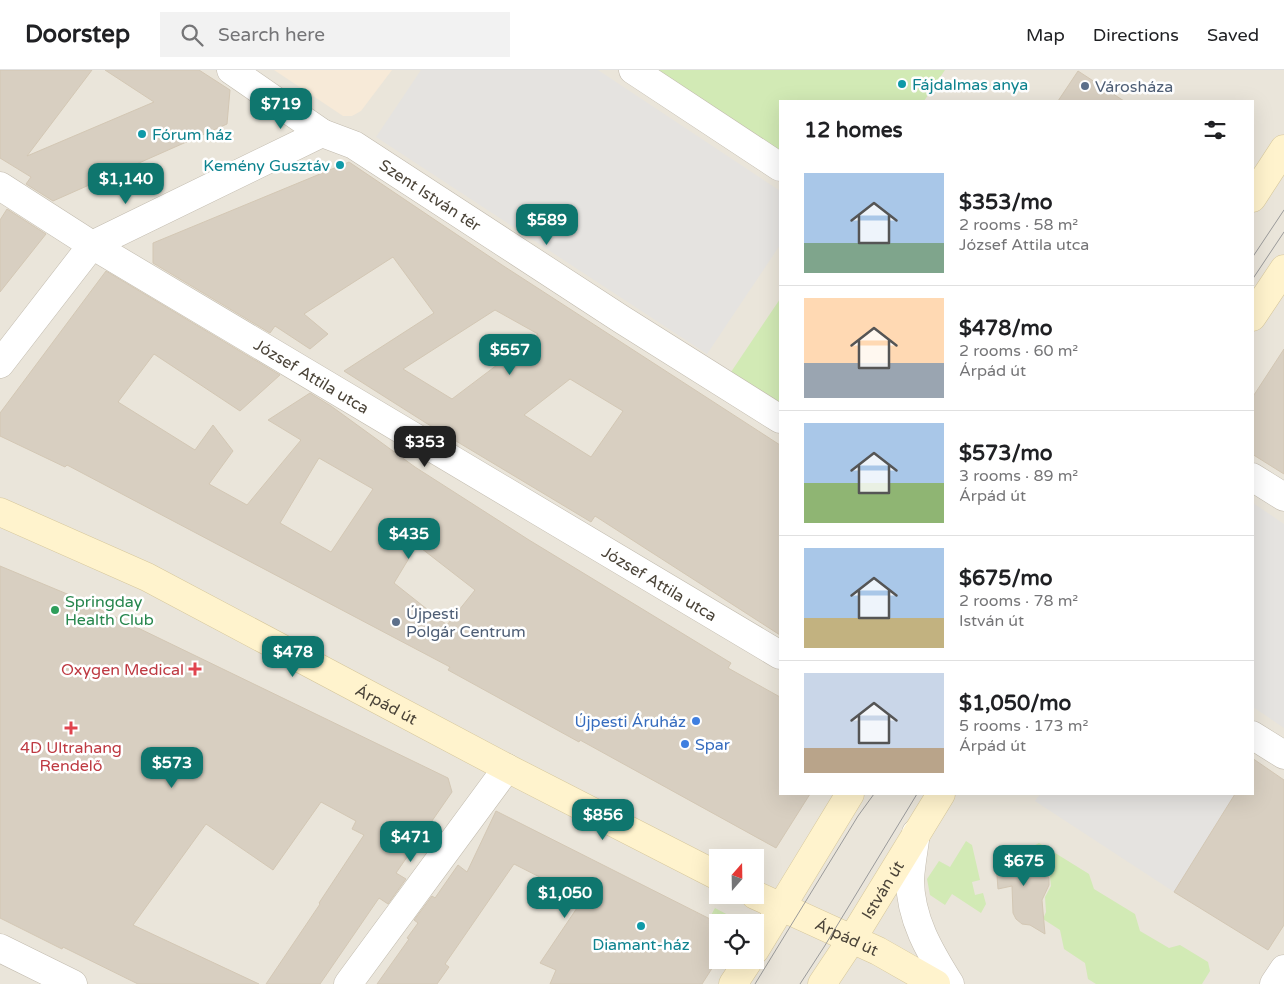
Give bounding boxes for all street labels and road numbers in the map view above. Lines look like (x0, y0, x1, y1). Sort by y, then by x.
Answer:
street label: Szent István tér (375, 155, 485, 236)
street label: József Attila utca (250, 335, 372, 419)
street label: József Attila utca (598, 542, 720, 626)
street label: Árpád út (352, 680, 421, 730)
street label: István út (858, 857, 909, 923)
street label: Árpád út (812, 915, 881, 961)

